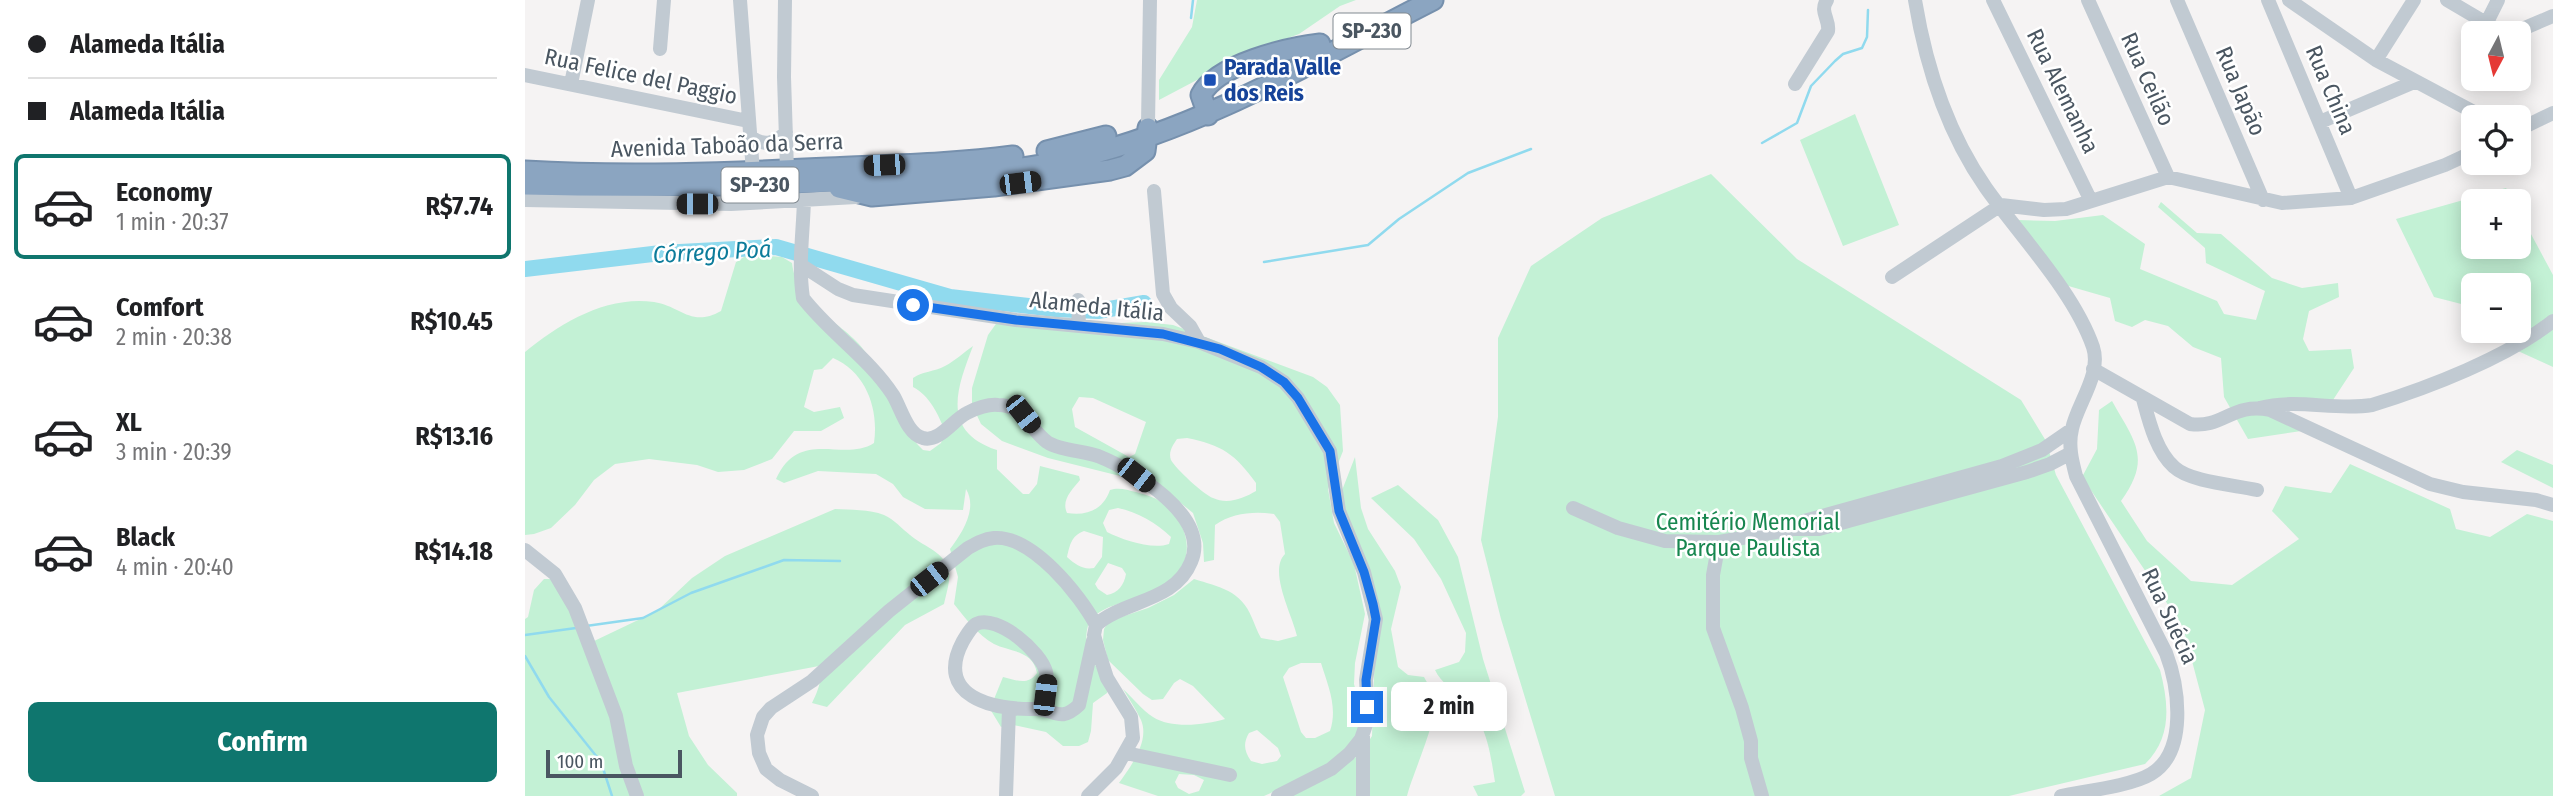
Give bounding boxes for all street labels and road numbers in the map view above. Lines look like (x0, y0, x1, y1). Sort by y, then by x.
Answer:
road number: SP-230 (1333, 14, 1411, 48)
street label: Rua Alemanha (2021, 24, 2105, 158)
street label: Rua Ceilão (2115, 28, 2181, 130)
street label: Rua China (2300, 41, 2362, 139)
street label: Rua Felice del Paggio (542, 42, 740, 110)
street label: Rua Japão (2210, 42, 2272, 140)
street label: Avenida Taboão da Serra (610, 127, 844, 163)
road number: SP-230 (721, 168, 799, 202)
street label: Alameda Itália (1028, 285, 1166, 327)
street label: Rua Suécia (2136, 563, 2204, 669)

